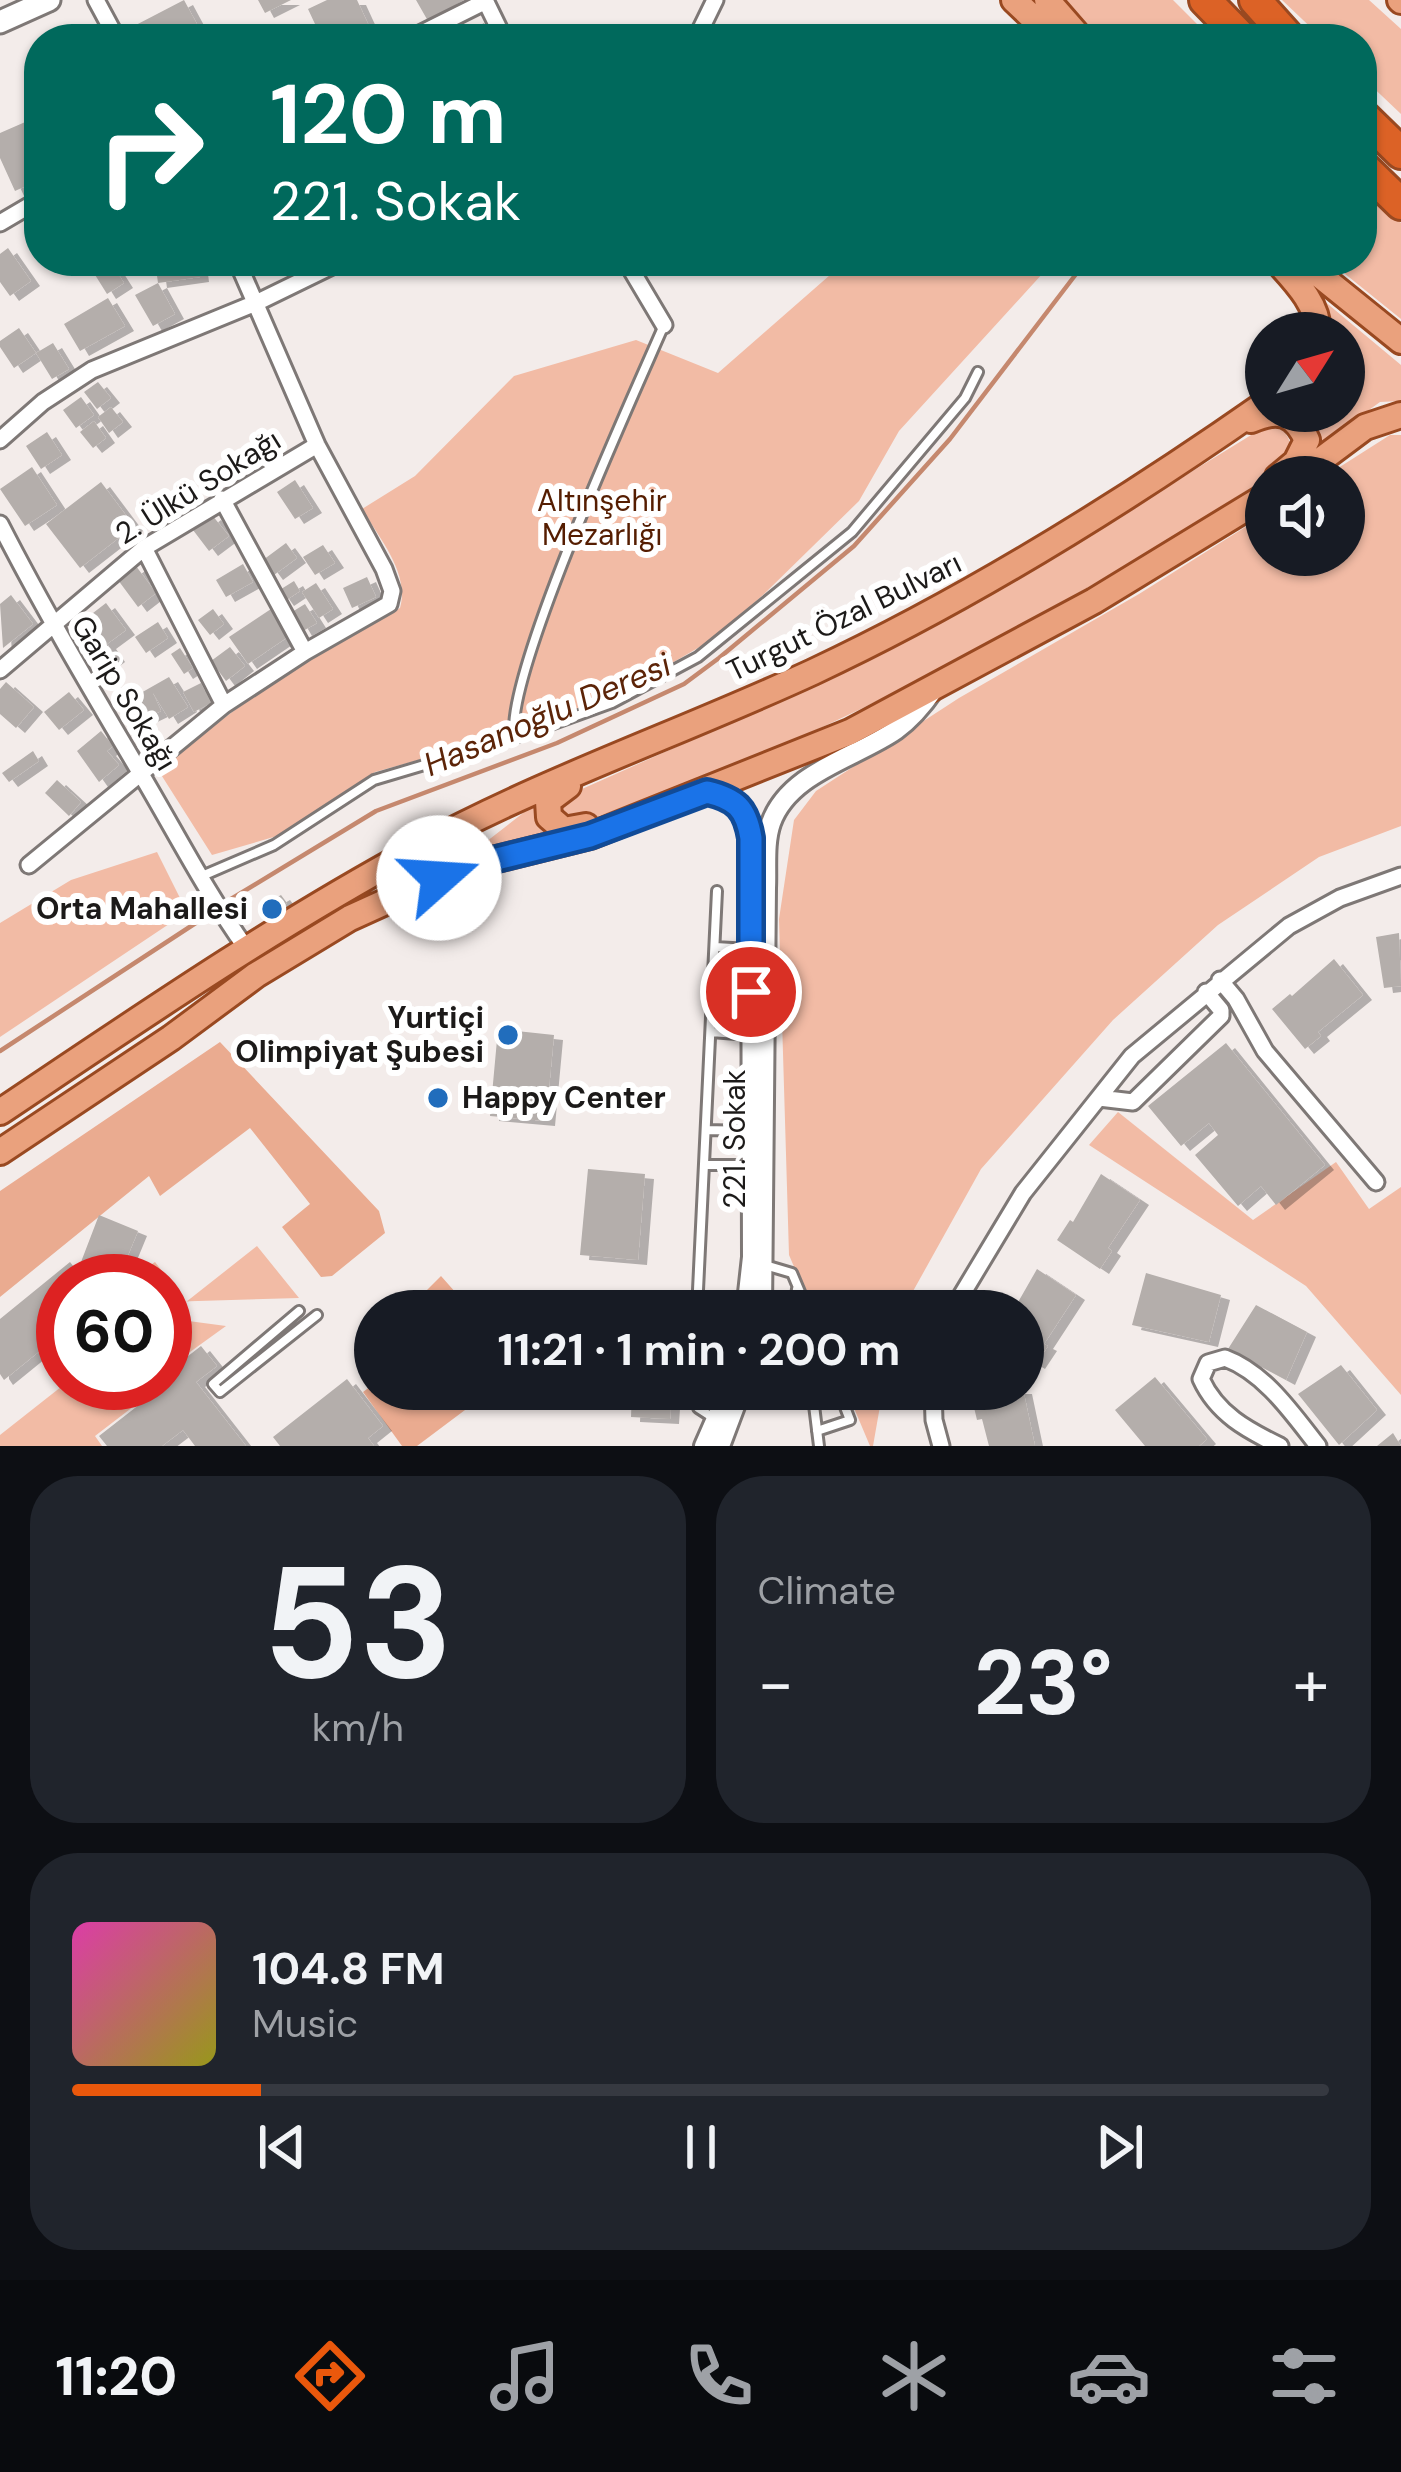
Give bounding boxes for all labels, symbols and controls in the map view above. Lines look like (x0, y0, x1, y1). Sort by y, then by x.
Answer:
text: 120 m (270, 60, 507, 169)
icon: right (72, 72, 228, 228)
text: 221. Sokak (270, 166, 521, 237)
north arrow (1245, 312, 1365, 432)
map controls (1245, 312, 1365, 576)
street label: 2. Ülkü Sokağı (108, 420, 288, 553)
button: sound (1245, 456, 1365, 576)
park label: Altınşehir Mezarlığı (537, 481, 667, 554)
street label: Turgut Özal Bulvarı (720, 543, 967, 690)
street label: Garip Sokağı (63, 608, 186, 777)
water label: Hasanoğlu Deresi (417, 643, 678, 786)
position arrow (376, 815, 502, 941)
place label: Orta Mahallesi (36, 889, 248, 928)
marker: Orta Mahallesi (259, 896, 285, 922)
pin (700, 941, 802, 1043)
icon: arrive (718, 959, 784, 1025)
place label: Yurtiçi Olimpiyat Şubesi (235, 998, 484, 1071)
marker: Yurtiçi Olimpiyat Şubesi (495, 1022, 521, 1048)
street label: 221. Sokak (715, 1069, 754, 1209)
place label: Happy Center (462, 1078, 666, 1117)
marker: Happy Center (425, 1085, 451, 1111)
speed limit sign: 60 (36, 1254, 192, 1410)
text: 11:21 · 1 min · 200 m (498, 1320, 900, 1379)
text: 53 (262, 1522, 453, 1725)
text: Climate (758, 1565, 896, 1616)
text: 23° (974, 1625, 1113, 1742)
text: − (758, 1641, 794, 1726)
text: + (1293, 1641, 1329, 1726)
text: km/h (312, 1702, 404, 1753)
text: 104.8 FM (252, 1939, 445, 1998)
text: Music (252, 1998, 358, 2049)
icon: previous (249, 2114, 315, 2180)
icon: pause (668, 2114, 734, 2180)
icon: next (1087, 2114, 1153, 2180)
icon: directions (288, 2334, 372, 2418)
icon: music (483, 2334, 567, 2418)
icon: phone (677, 2334, 761, 2418)
icon: climate (872, 2334, 956, 2418)
icon: car (1067, 2334, 1151, 2418)
icon: filters (1262, 2334, 1346, 2418)
text: 11:20 (55, 2341, 177, 2412)

